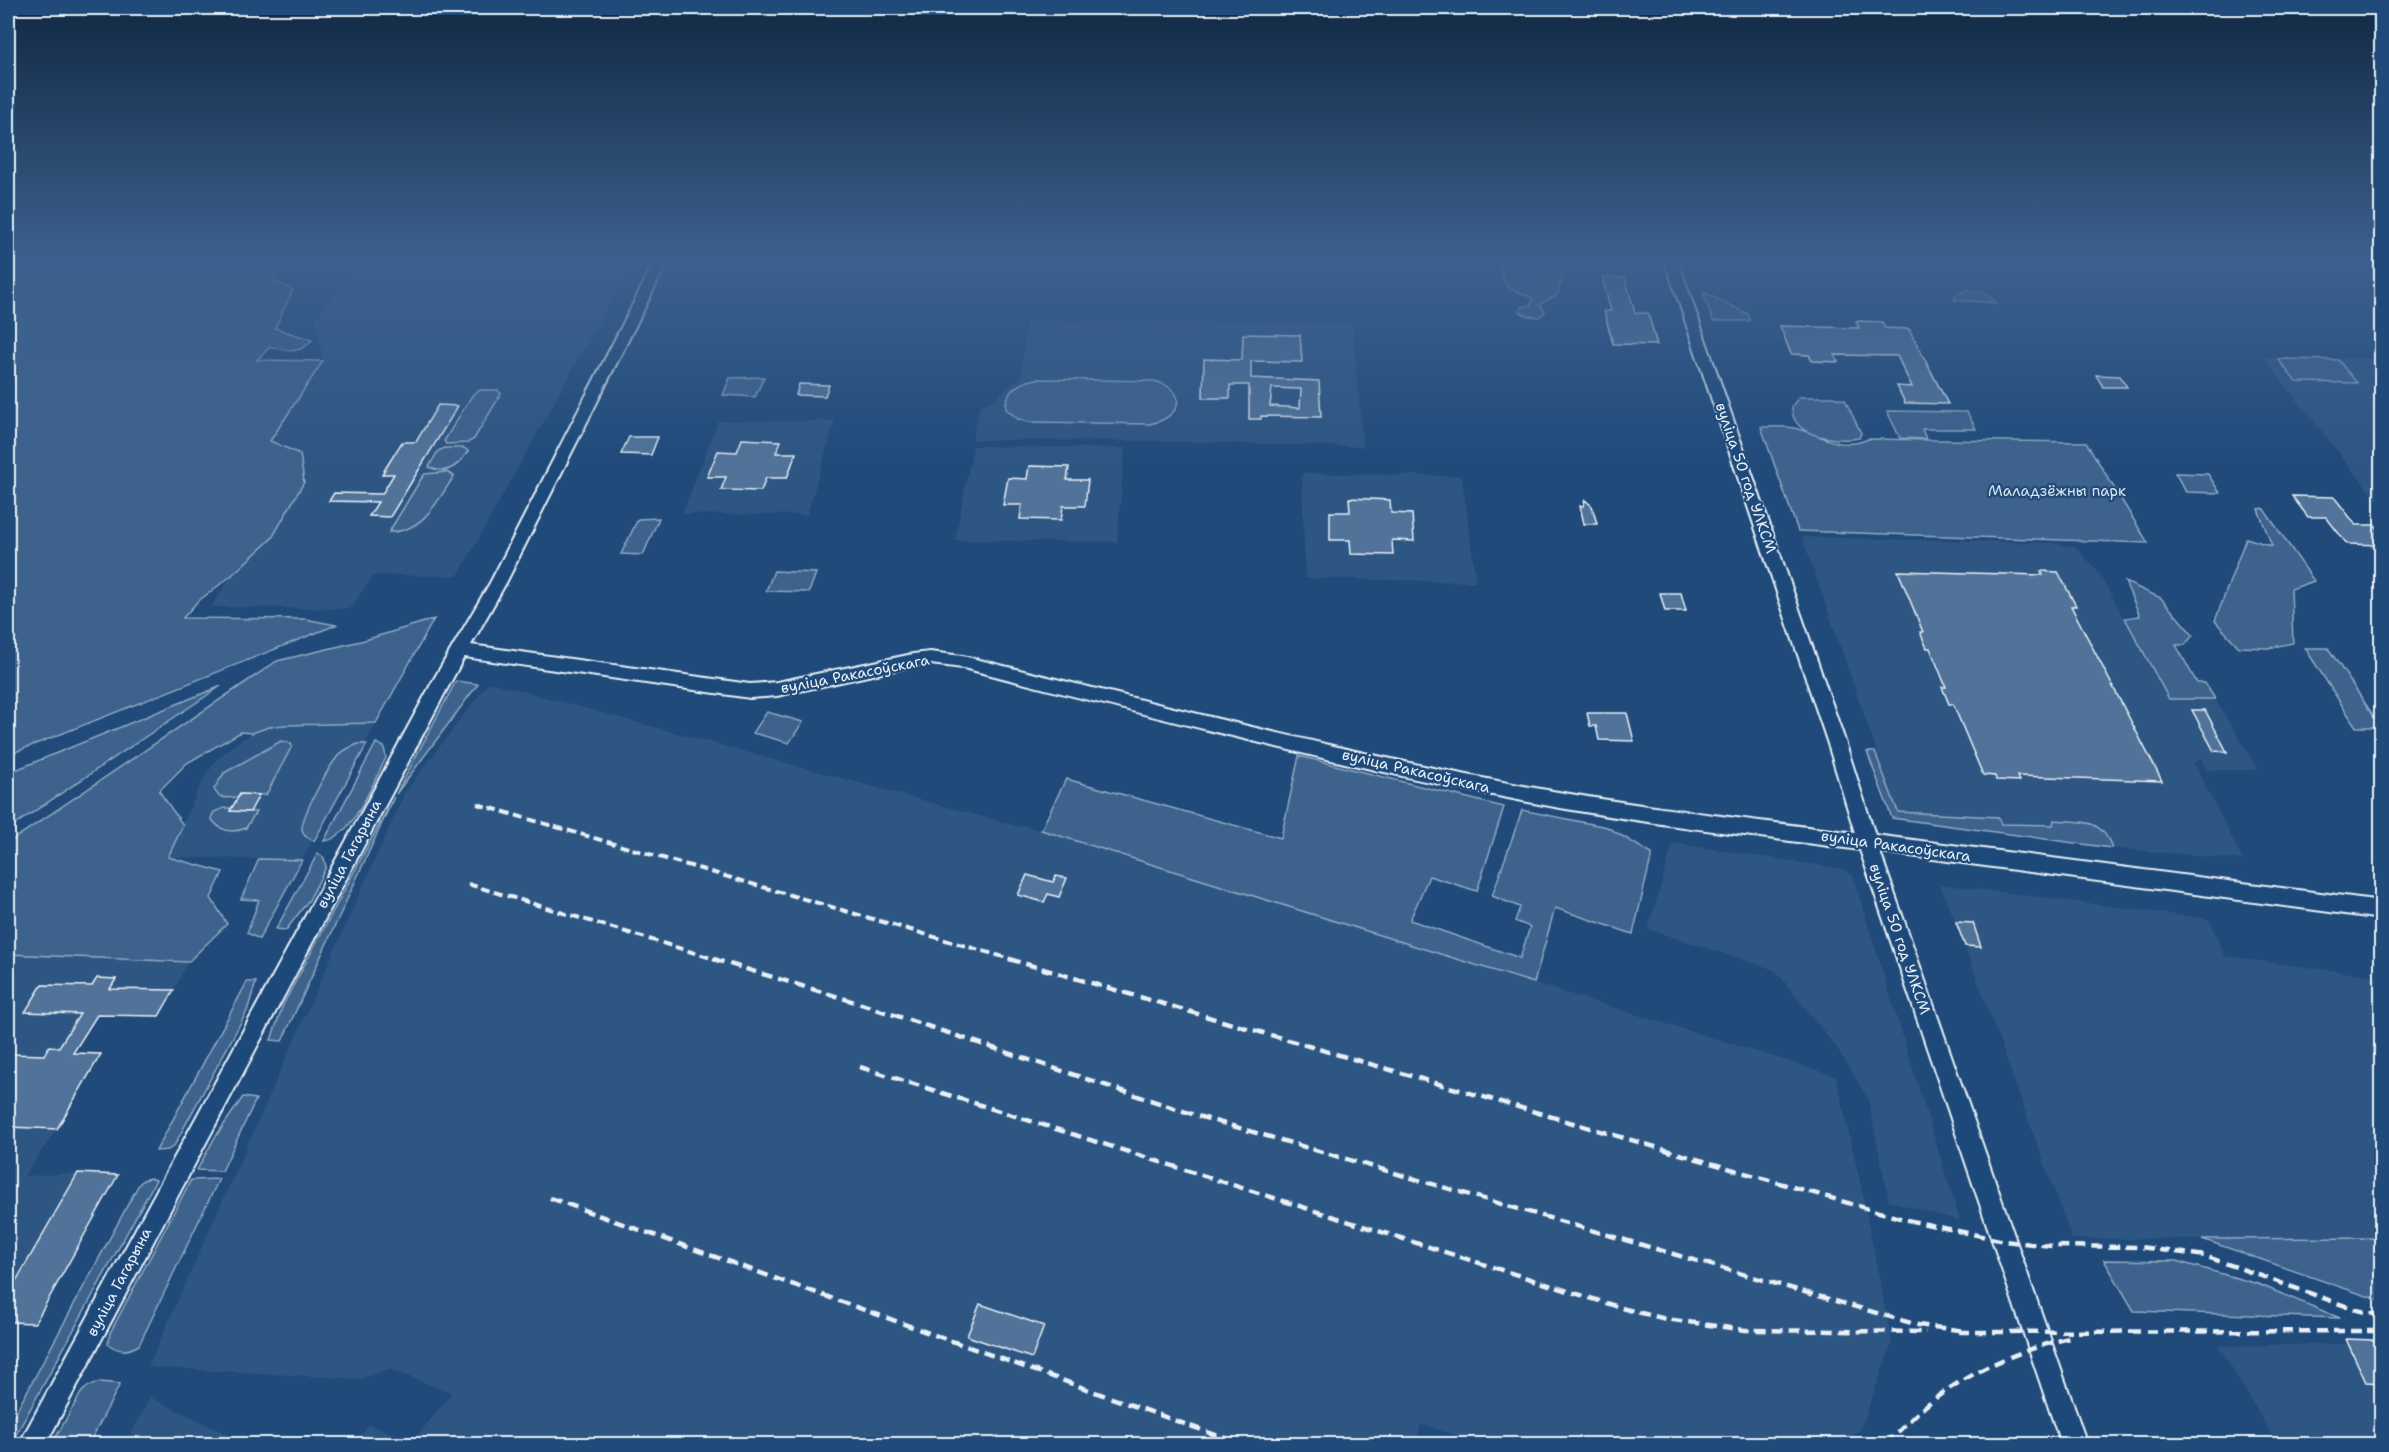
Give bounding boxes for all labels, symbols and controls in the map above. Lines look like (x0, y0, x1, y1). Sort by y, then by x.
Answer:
street label: вуліца 50 год УЛКСМ (1711, 400, 1781, 556)
park label: Маладзёжны парк (1988, 481, 2126, 501)
street label: вуліца Ракасоўскага (779, 650, 932, 698)
street label: вуліца Ракасоўскага (1340, 744, 1493, 798)
street label: вуліца Гагарына (312, 796, 386, 912)
street label: вуліца Ракасоўскага (1820, 826, 1973, 867)
street label: вуліца 50 год УЛКСМ (1865, 861, 1935, 1017)
street label: вуліца Гагарына (82, 1224, 156, 1340)

